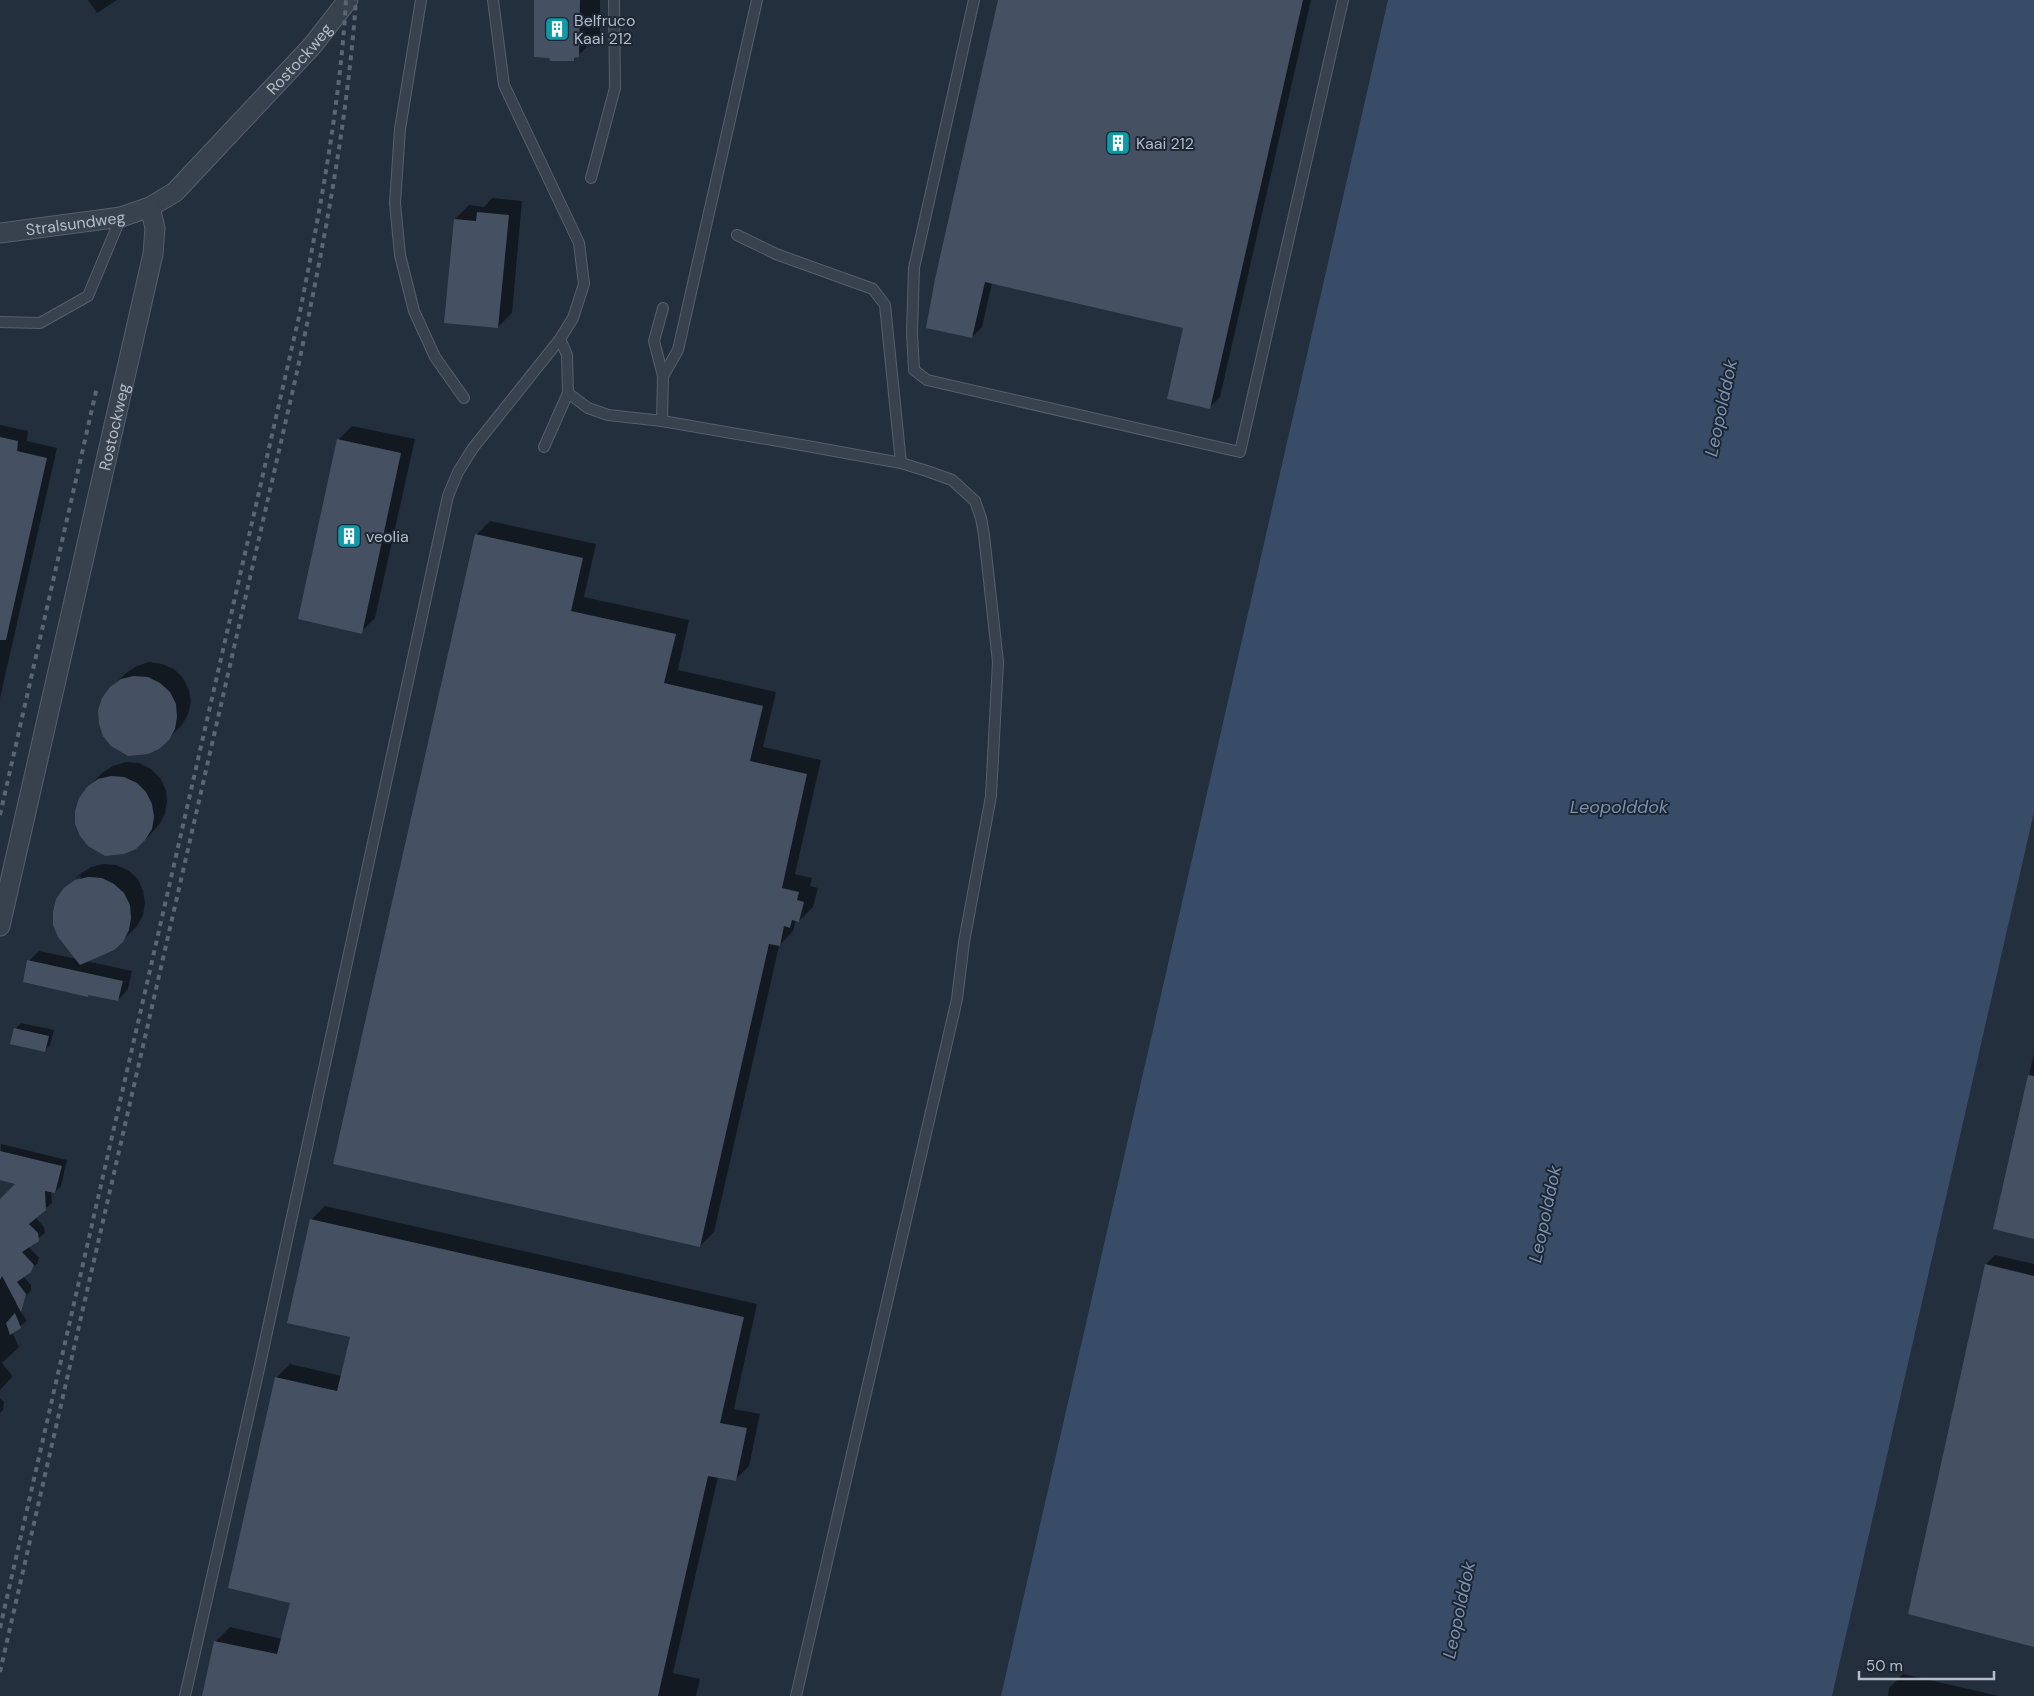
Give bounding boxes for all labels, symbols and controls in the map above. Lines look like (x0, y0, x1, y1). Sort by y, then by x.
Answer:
place label: Belfruco Kaai 212 (574, 10, 635, 49)
building icon: Belfruco Kaai 212 (544, 16, 570, 42)
street label: Rostockweg (262, 19, 337, 99)
building icon: Kaai 212 (1105, 130, 1131, 156)
place label: Kaai 212 (1136, 133, 1194, 154)
street label: Stralsundweg (24, 207, 126, 241)
water label: Leopolddok (1699, 357, 1743, 459)
street label: Rostockweg (94, 381, 134, 473)
building icon: veolia (336, 523, 362, 549)
place label: veolia (366, 526, 409, 547)
water label: Leopolddok (1570, 795, 1669, 819)
water label: Leopolddok (1523, 1163, 1567, 1265)
water label: Leopolddok (1437, 1559, 1481, 1661)
scale bar (1859, 1648, 1994, 1680)
text: 50 m (1866, 1656, 1903, 1676)

